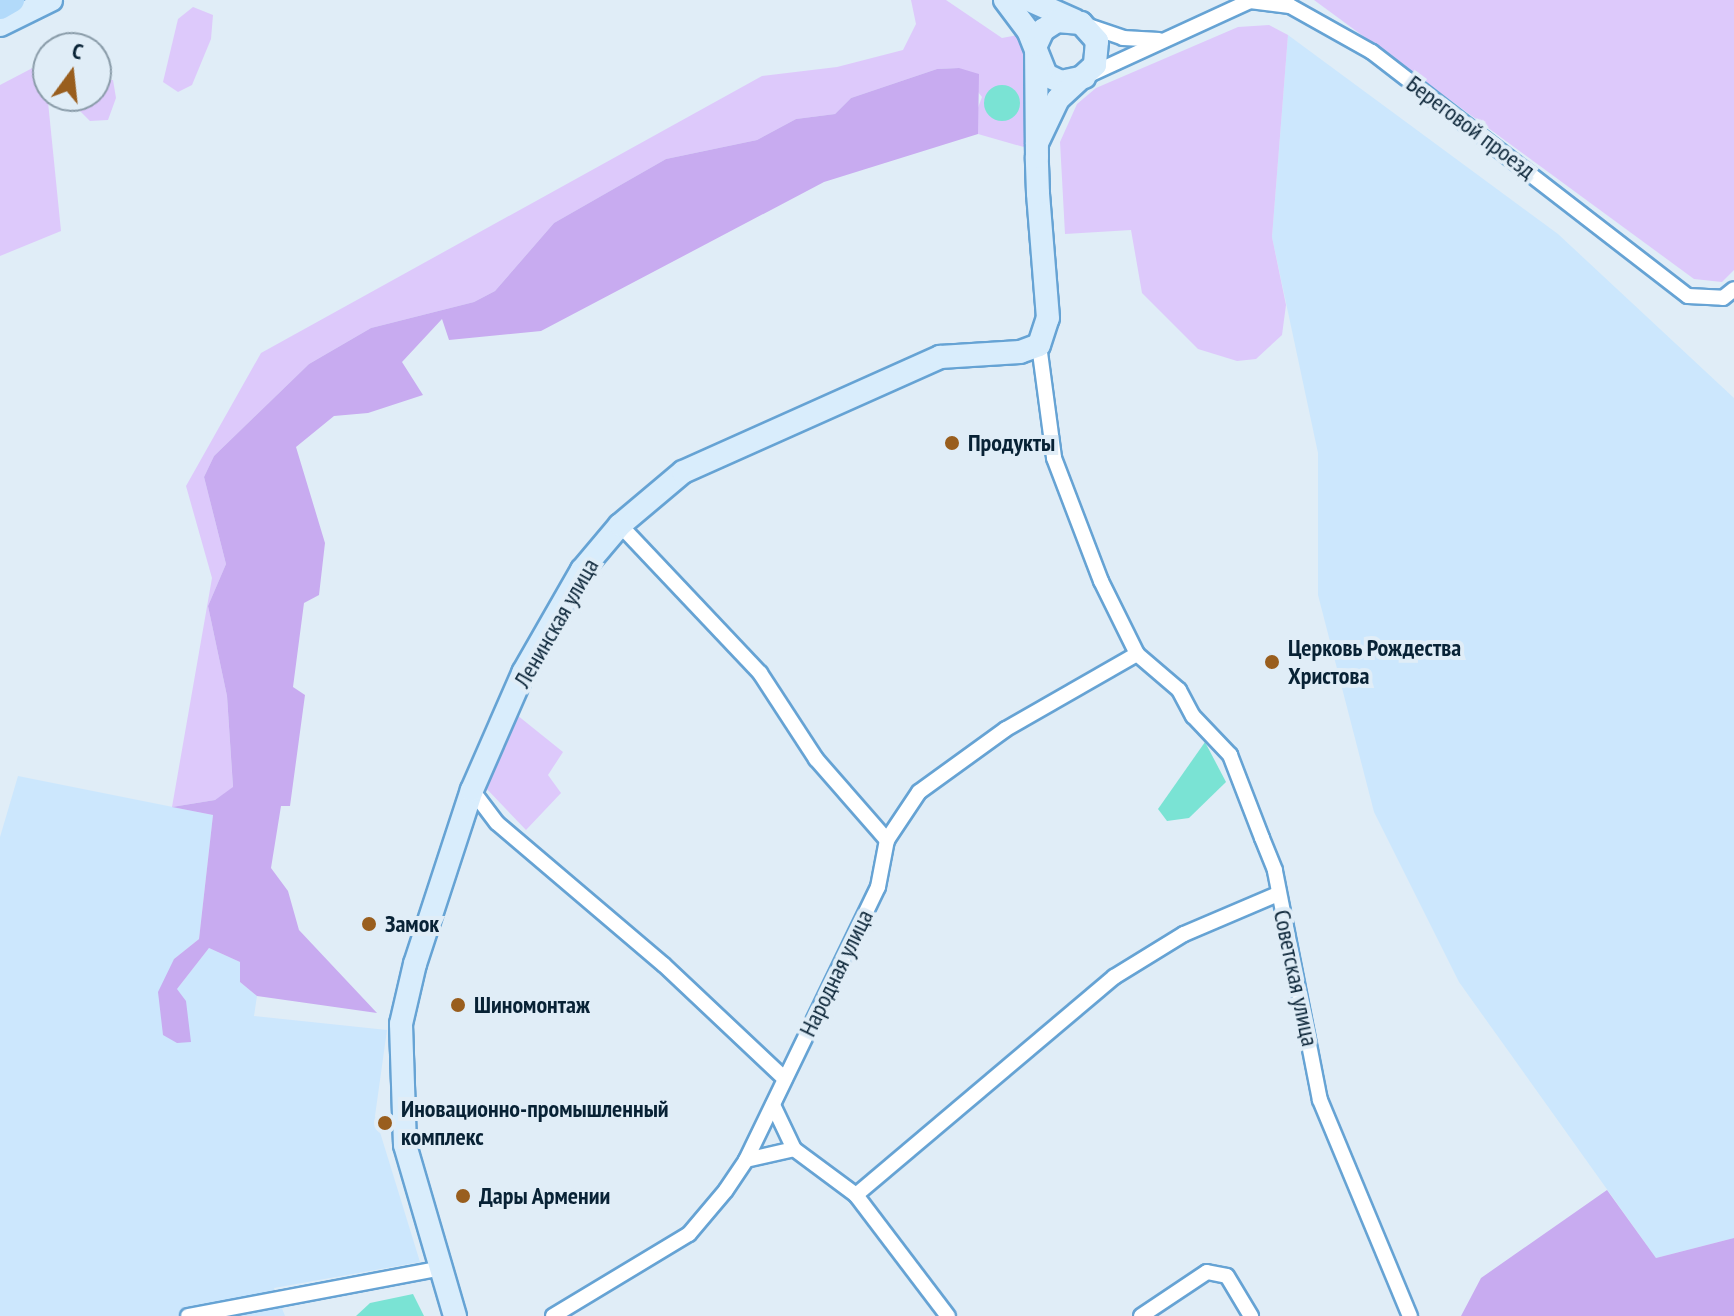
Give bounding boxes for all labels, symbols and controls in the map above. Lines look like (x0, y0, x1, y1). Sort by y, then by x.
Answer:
north arrow (32, 32, 112, 112)
text: С (69, 36, 86, 66)
street label: Береговой проезд (1401, 69, 1541, 185)
place label: Продукты (968, 429, 1055, 457)
marker: Продукты (943, 434, 961, 452)
street label: Ленинская улица (507, 553, 605, 693)
place label: Церковь Рождества Христова (1288, 634, 1462, 690)
marker: Церковь Рождества Христова (1263, 653, 1281, 671)
street label: Народная улица (793, 905, 879, 1041)
street label: Советская улица (1267, 907, 1325, 1049)
place label: Замок (385, 910, 439, 938)
marker: Замок (360, 915, 378, 933)
place label: Шиномонтаж (474, 991, 590, 1019)
marker: Шиномонтаж (449, 996, 467, 1014)
place label: Иновационно-промышленный комплекс (401, 1095, 669, 1151)
marker: Иновационно-промышленный комплекс (376, 1114, 394, 1132)
place label: Дары Армении (479, 1182, 611, 1210)
marker: Дары Армении (454, 1187, 472, 1205)

